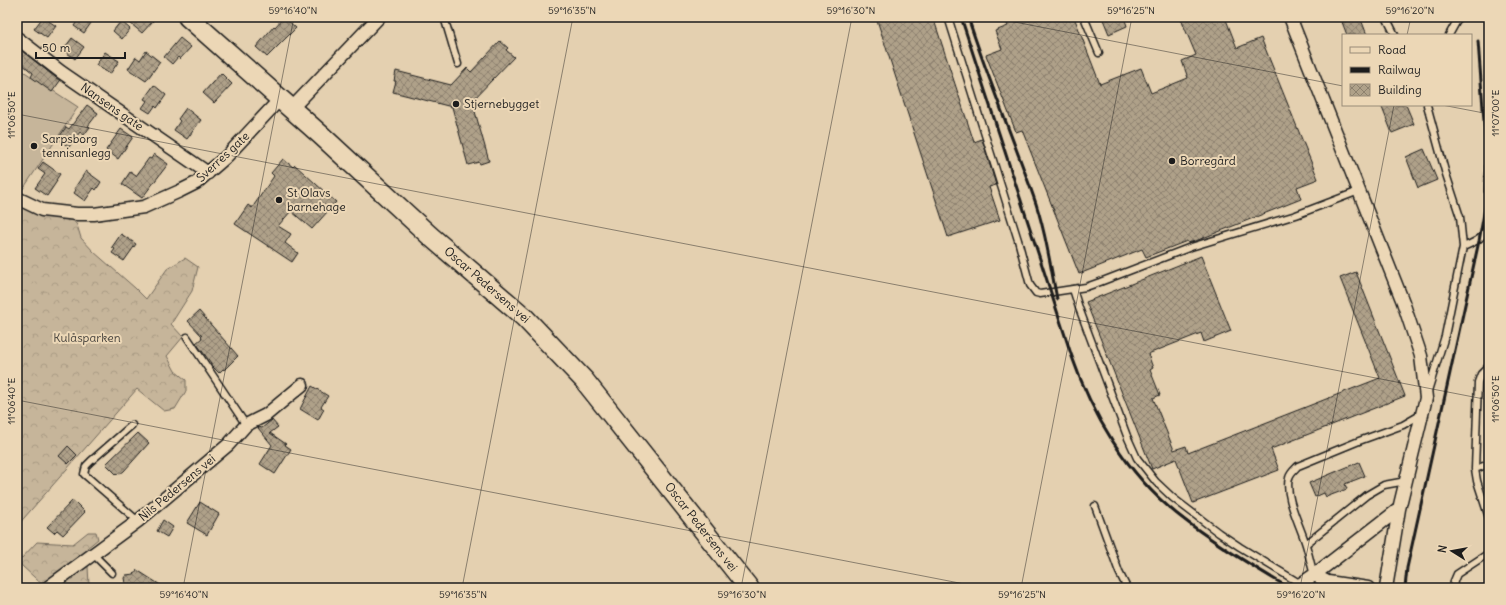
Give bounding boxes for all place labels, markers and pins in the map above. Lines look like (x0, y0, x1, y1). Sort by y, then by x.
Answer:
place label: Stjernebygget (464, 96, 539, 111)
marker: Stjernebygget (451, 99, 461, 109)
place label: Sarpsborg tennisanlegg (42, 131, 111, 160)
marker: Sarpsborg tennisanlegg (29, 141, 39, 151)
place label: Borregård (1180, 153, 1236, 168)
marker: Borregård (1167, 156, 1177, 166)
place label: St Olavs barnehage (287, 185, 346, 214)
marker: St Olavs barnehage (274, 195, 284, 205)

